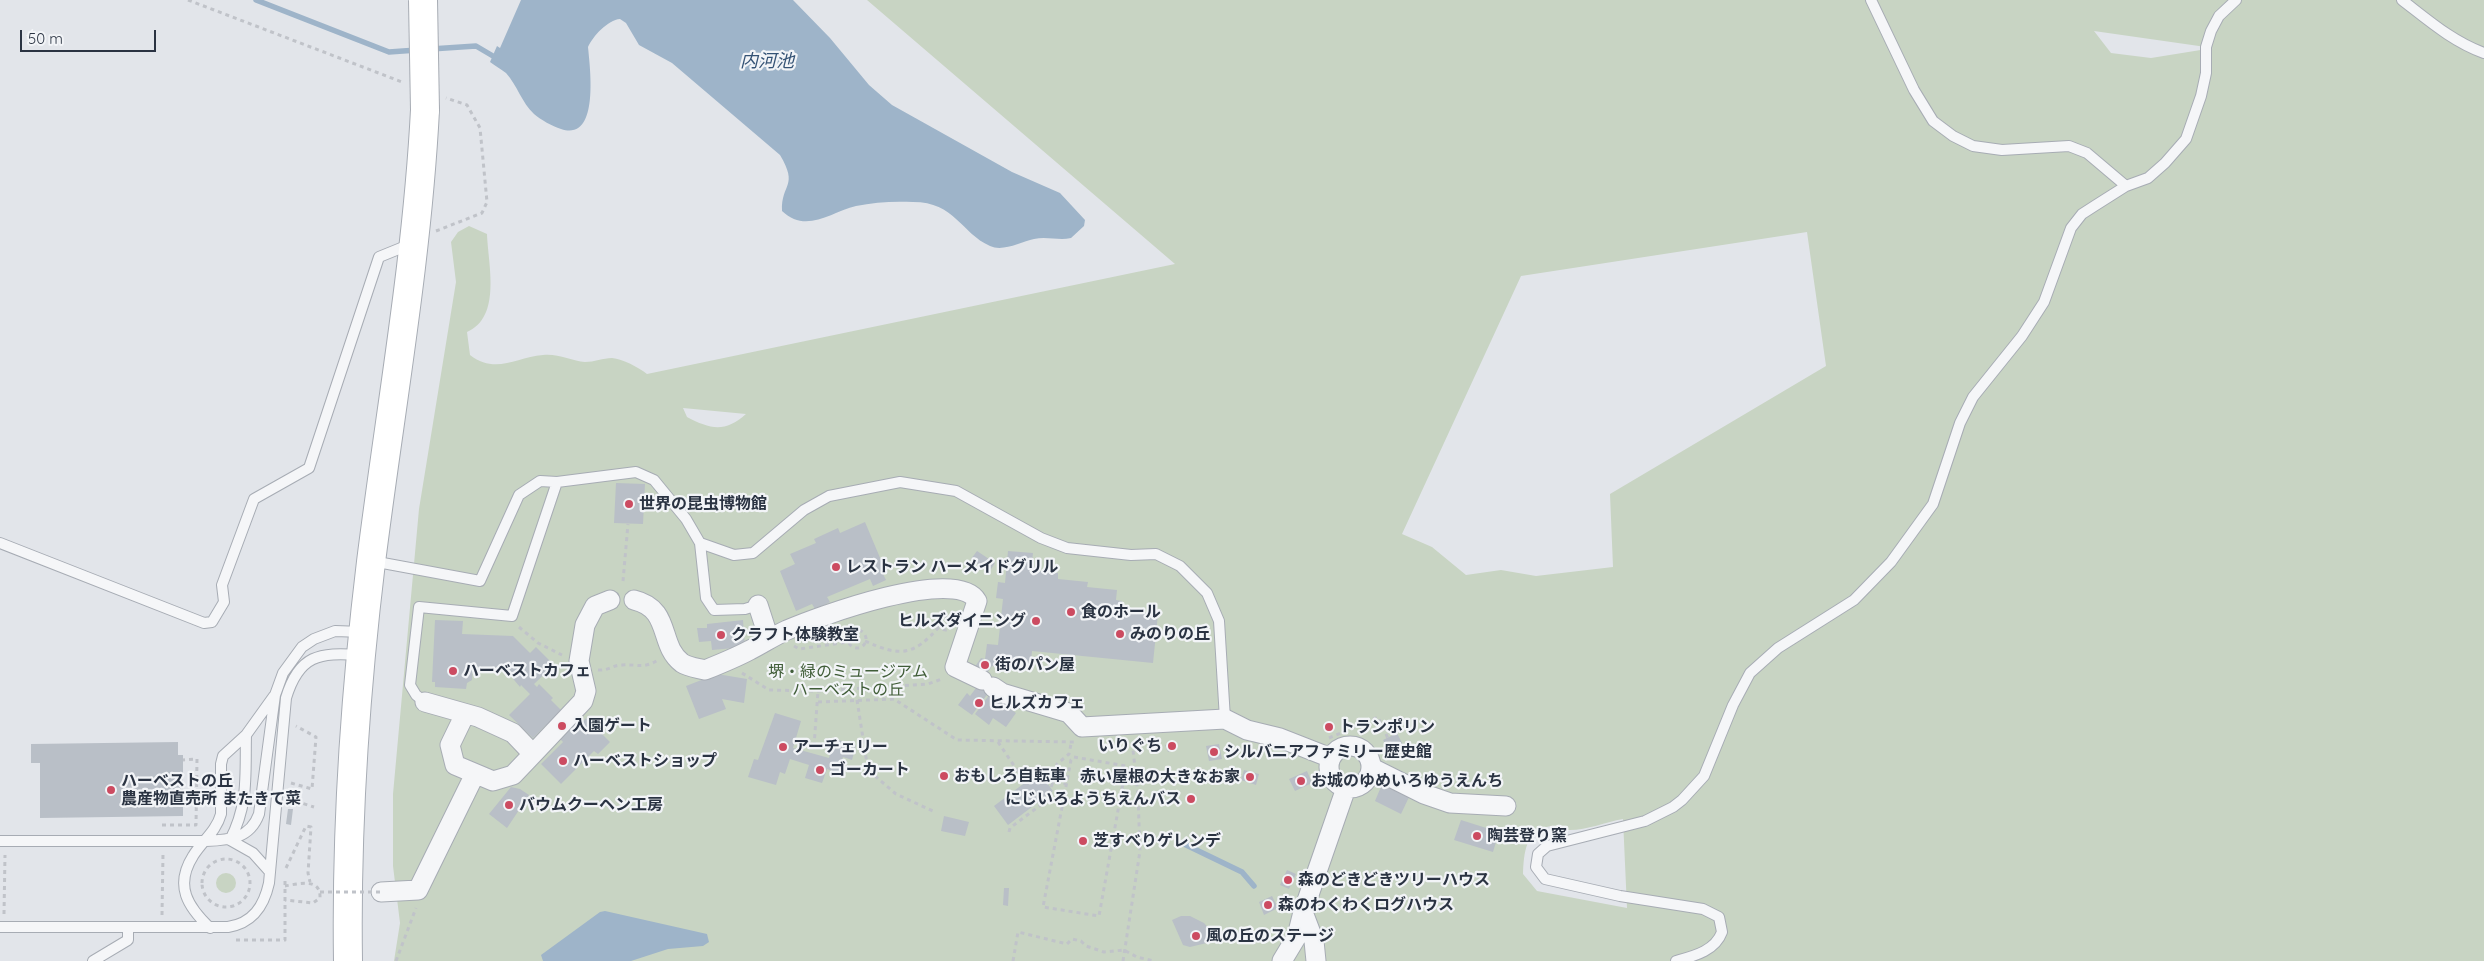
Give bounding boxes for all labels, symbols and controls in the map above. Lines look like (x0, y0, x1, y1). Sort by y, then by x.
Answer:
scale bar (22, 20, 159, 52)
text: 50 m (28, 29, 63, 48)
water label: 内河池 (740, 51, 794, 73)
place label: 世界の昆虫博物館 (639, 494, 767, 514)
marker: 世界の昆虫博物館 (623, 498, 635, 510)
place label: レストラン ハーメイドグリル (846, 557, 1058, 577)
marker: レストラン ハーメイドグリル (830, 561, 842, 573)
place label: 食のホール (1081, 602, 1161, 622)
marker: 食のホール (1065, 606, 1077, 618)
place label: ヒルズダイニング (898, 611, 1026, 631)
marker: ヒルズダイニング (1030, 615, 1042, 627)
place label: みのりの丘 (1130, 624, 1210, 644)
place label: クラフト体験教室 (731, 625, 859, 645)
marker: みのりの丘 (1114, 628, 1126, 640)
marker: クラフト体験教室 (715, 629, 727, 641)
place label: 街のパン屋 (995, 655, 1075, 675)
marker: 街のパン屋 (979, 659, 991, 671)
place label: ハーベストカフェ (463, 661, 591, 681)
park label: 堺・緑のミュージアム ハーベストの丘 (768, 662, 928, 700)
marker: ハーベストカフェ (447, 665, 459, 677)
place label: ヒルズカフェ (989, 693, 1085, 713)
marker: ヒルズカフェ (973, 697, 985, 709)
place label: 入園ゲート (572, 716, 652, 736)
place label: トランポリン (1339, 717, 1435, 737)
marker: 入園ゲート (556, 720, 568, 732)
marker: トランポリン (1323, 721, 1335, 733)
place label: いりぐち (1098, 736, 1162, 756)
place label: アーチェリー (793, 737, 888, 757)
marker: いりぐち (1166, 740, 1178, 752)
marker: アーチェリー (777, 741, 789, 753)
place label: シルバニアファミリー歴史館 (1224, 742, 1432, 762)
marker: シルバニアファミリー歴史館 (1208, 746, 1220, 758)
place label: ハーベストショップ (573, 751, 717, 771)
marker: ハーベストショップ (557, 755, 569, 767)
place label: ゴーカート (830, 760, 910, 780)
marker: ゴーカート (814, 764, 826, 776)
place label: おもしろ自転車 (954, 766, 1066, 786)
place label: 赤い屋根の大きなお家 (1080, 767, 1240, 787)
marker: おもしろ自転車 (938, 770, 950, 782)
place label: ハーベストの丘 農産物直売所 またきて菜 (121, 771, 301, 809)
marker: 赤い屋根の大きなお家 (1244, 771, 1256, 783)
place label: お城のゆめいろゆうえんち (1311, 771, 1503, 791)
marker: お城のゆめいろゆうえんち (1295, 775, 1307, 787)
marker: ハーベストの丘 農産物直売所 またきて菜 (105, 784, 117, 796)
place label: にじいろようちえんバス (1005, 789, 1181, 809)
marker: にじいろようちえんバス (1185, 793, 1197, 805)
place label: バウムクーヘン工房 (519, 795, 663, 815)
marker: バウムクーヘン工房 (503, 799, 515, 811)
place label: 陶芸登り窯 (1487, 826, 1567, 846)
marker: 陶芸登り窯 (1471, 830, 1483, 842)
place label: 芝すべりゲレンデ (1093, 831, 1221, 851)
marker: 芝すべりゲレンデ (1077, 835, 1089, 847)
place label: 森のどきどきツリーハウス (1298, 870, 1490, 890)
marker: 森のどきどきツリーハウス (1282, 874, 1294, 886)
place label: 森のわくわくログハウス (1278, 895, 1454, 915)
marker: 森のわくわくログハウス (1262, 899, 1274, 911)
place label: 風の丘のステージ (1206, 926, 1334, 946)
marker: 風の丘のステージ (1190, 930, 1202, 942)

